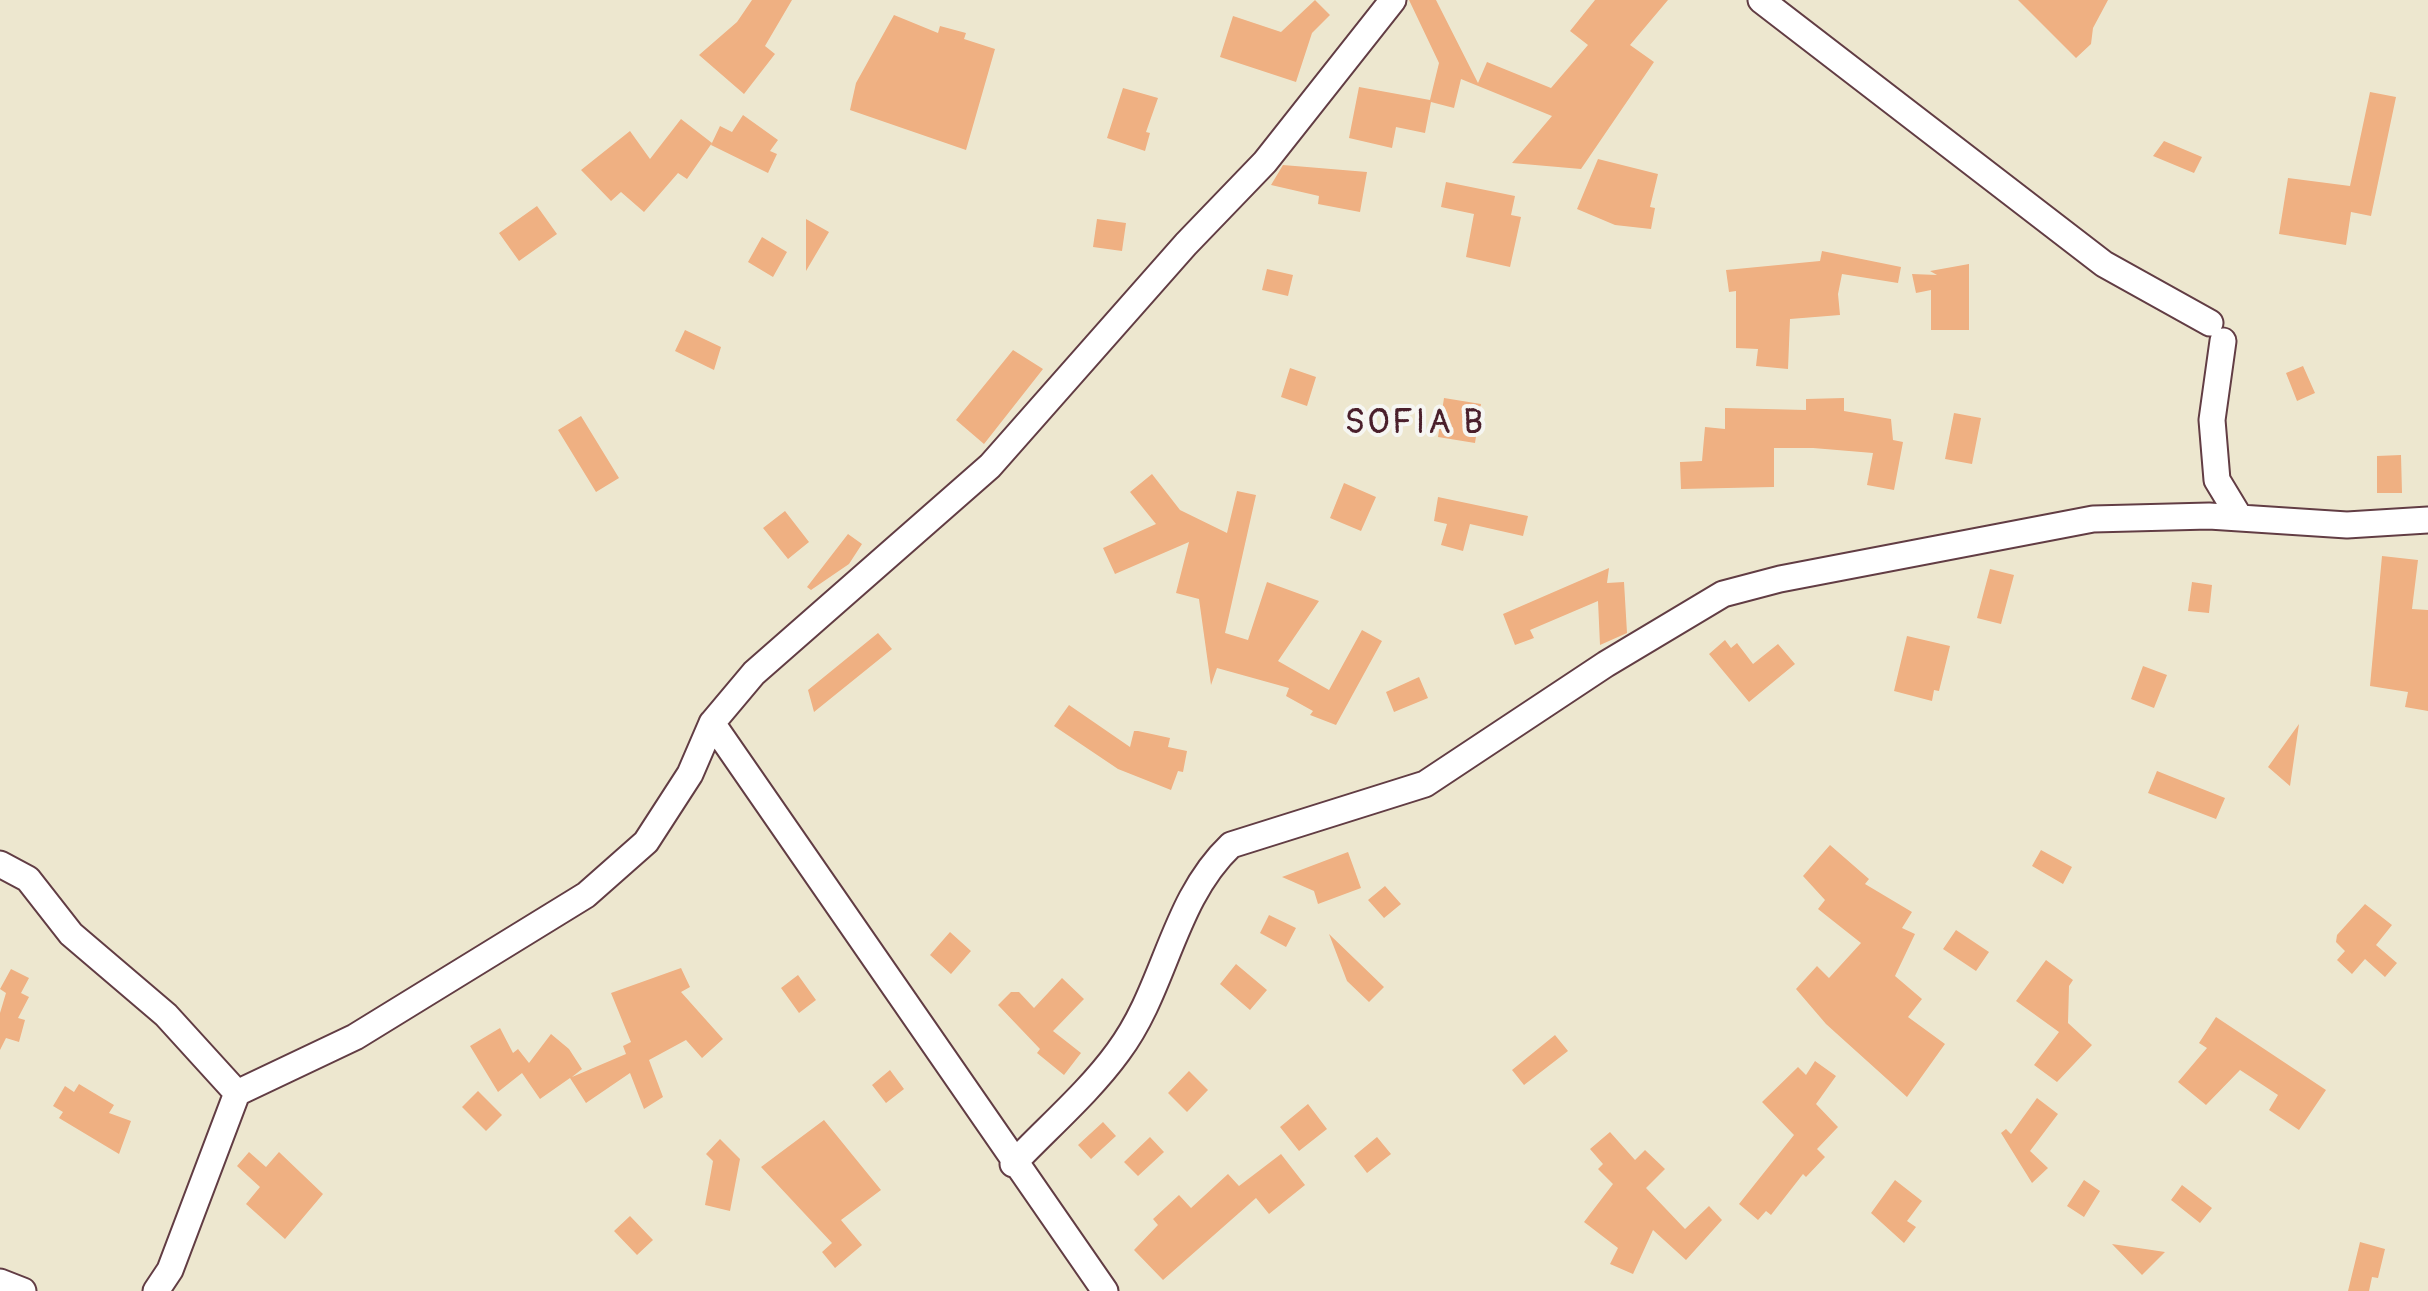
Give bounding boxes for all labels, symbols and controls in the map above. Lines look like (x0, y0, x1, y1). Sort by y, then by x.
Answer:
district label: SOFIA B (1344, 403, 1486, 445)

